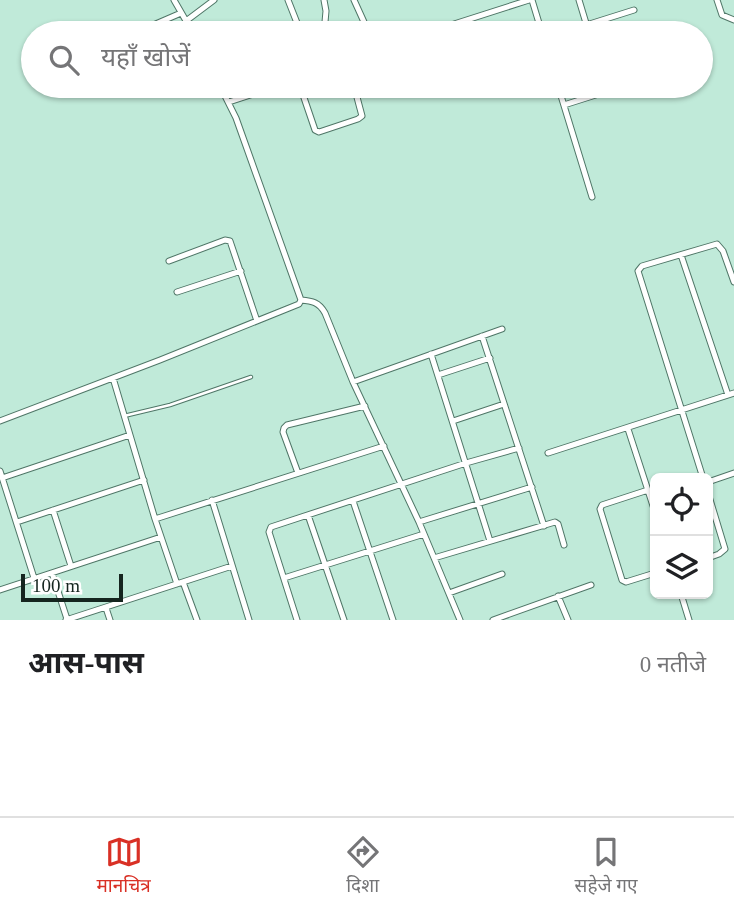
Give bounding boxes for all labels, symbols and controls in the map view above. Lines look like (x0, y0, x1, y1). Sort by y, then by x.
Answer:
search box (21, 21, 713, 98)
icon: search (45, 41, 83, 79)
text: यहाँ खोजें (101, 43, 190, 72)
map controls (650, 473, 713, 599)
button: locate (650, 473, 713, 536)
button: layers (650, 536, 713, 599)
scale bar (21, 571, 122, 603)
text: 100 m (32, 575, 80, 596)
text: आस-पास (28, 646, 144, 679)
text: 0 नतीजे (640, 652, 706, 677)
tab: मानचित्र (96, 833, 151, 900)
tab: दिशा (344, 833, 382, 900)
tab: सहेजे गए (575, 833, 638, 900)

